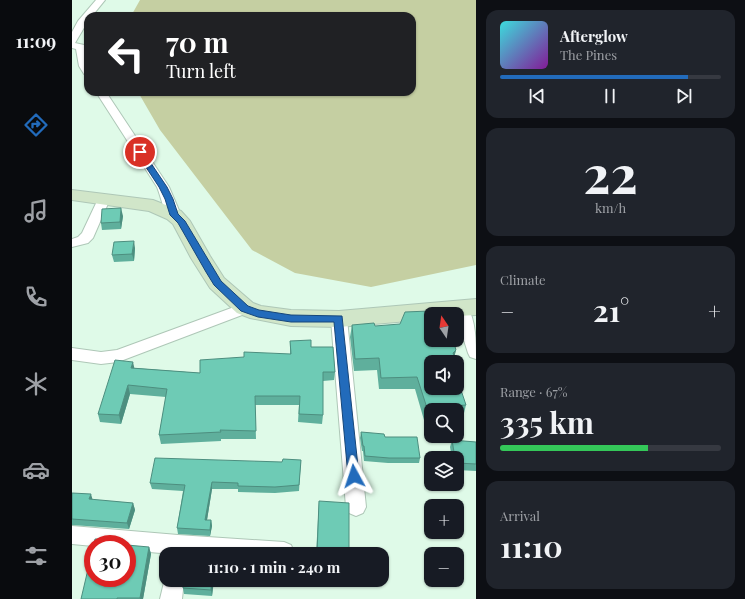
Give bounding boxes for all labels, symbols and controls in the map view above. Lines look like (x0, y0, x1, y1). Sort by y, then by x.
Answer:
text: 70 m (166, 23, 229, 60)
text: Afterglow (560, 26, 628, 46)
icon: left (100, 28, 152, 80)
text: 11:09 (16, 29, 56, 53)
text: The Pines (560, 46, 617, 63)
text: Turn left (166, 59, 236, 83)
icon: previous (526, 85, 548, 107)
icon: pause (599, 85, 621, 107)
icon: next (673, 85, 695, 107)
icon: directions (22, 111, 50, 139)
pin (123, 135, 157, 169)
text: 22 (583, 138, 638, 207)
icon: arrive (129, 141, 151, 163)
icon: music (22, 197, 50, 225)
text: km/h (595, 199, 626, 216)
text: Climate (500, 271, 546, 288)
icon: phone (22, 283, 50, 311)
text: 21° (593, 290, 629, 330)
text: − (500, 296, 514, 326)
text: + (708, 296, 721, 326)
north arrow (424, 307, 464, 347)
map controls (424, 307, 464, 587)
button: sound (424, 355, 464, 395)
icon: climate (22, 370, 50, 398)
text: Range · 67% (500, 383, 567, 400)
text: 335 km (500, 402, 594, 442)
button: search (424, 403, 464, 443)
button: layers (424, 451, 464, 491)
position arrow (333, 455, 375, 497)
icon: car (22, 456, 50, 484)
button: + (424, 499, 464, 539)
text: Arrival (500, 507, 540, 524)
text: 11:10 (500, 526, 563, 566)
speed limit sign: 30 (84, 535, 136, 587)
icon: filters (22, 542, 50, 570)
button: − (424, 547, 464, 587)
text: 11:10 · 1 min · 240 m (208, 557, 340, 577)

